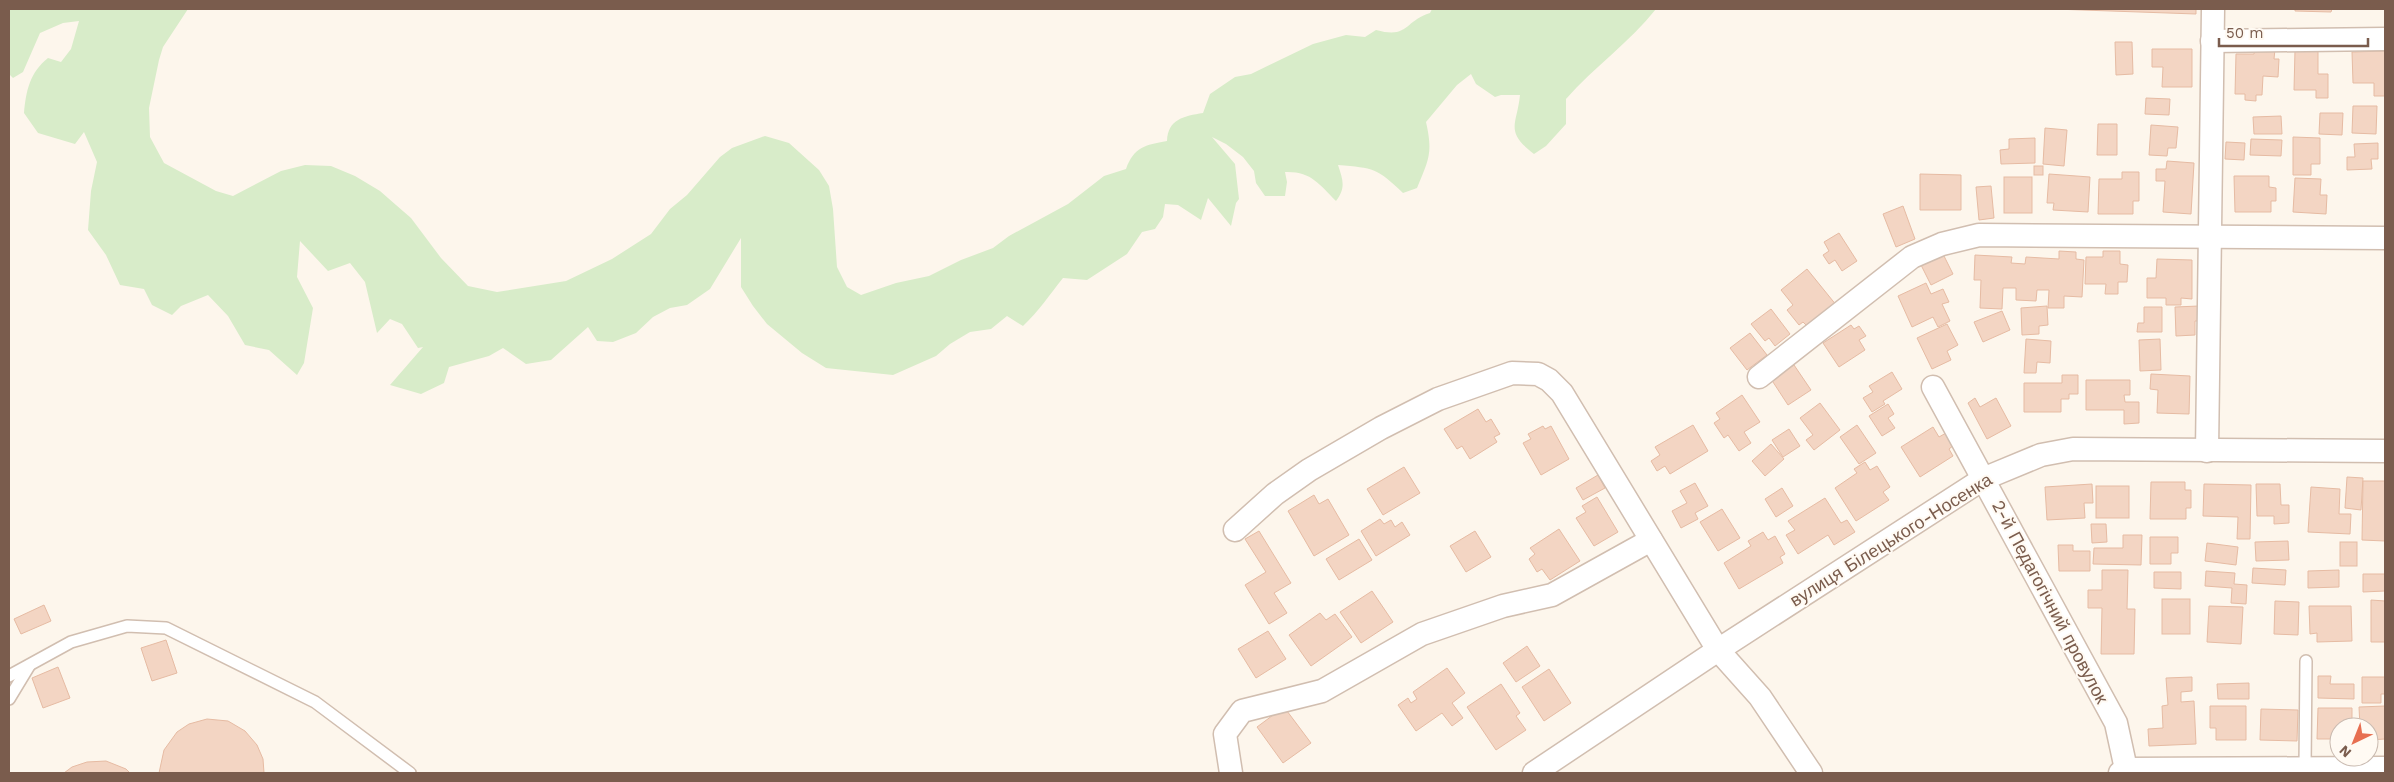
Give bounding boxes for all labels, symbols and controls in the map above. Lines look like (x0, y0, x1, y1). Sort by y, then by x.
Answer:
scale bar (2219, 15, 2368, 47)
text: 50 m (2226, 24, 2263, 42)
street label: вулиця Білецького-Носенка (1786, 468, 1996, 611)
street label: 2-й Педагогічний провулок (1988, 497, 2113, 707)
north arrow (2329, 717, 2379, 767)
text: N (2336, 742, 2354, 761)

